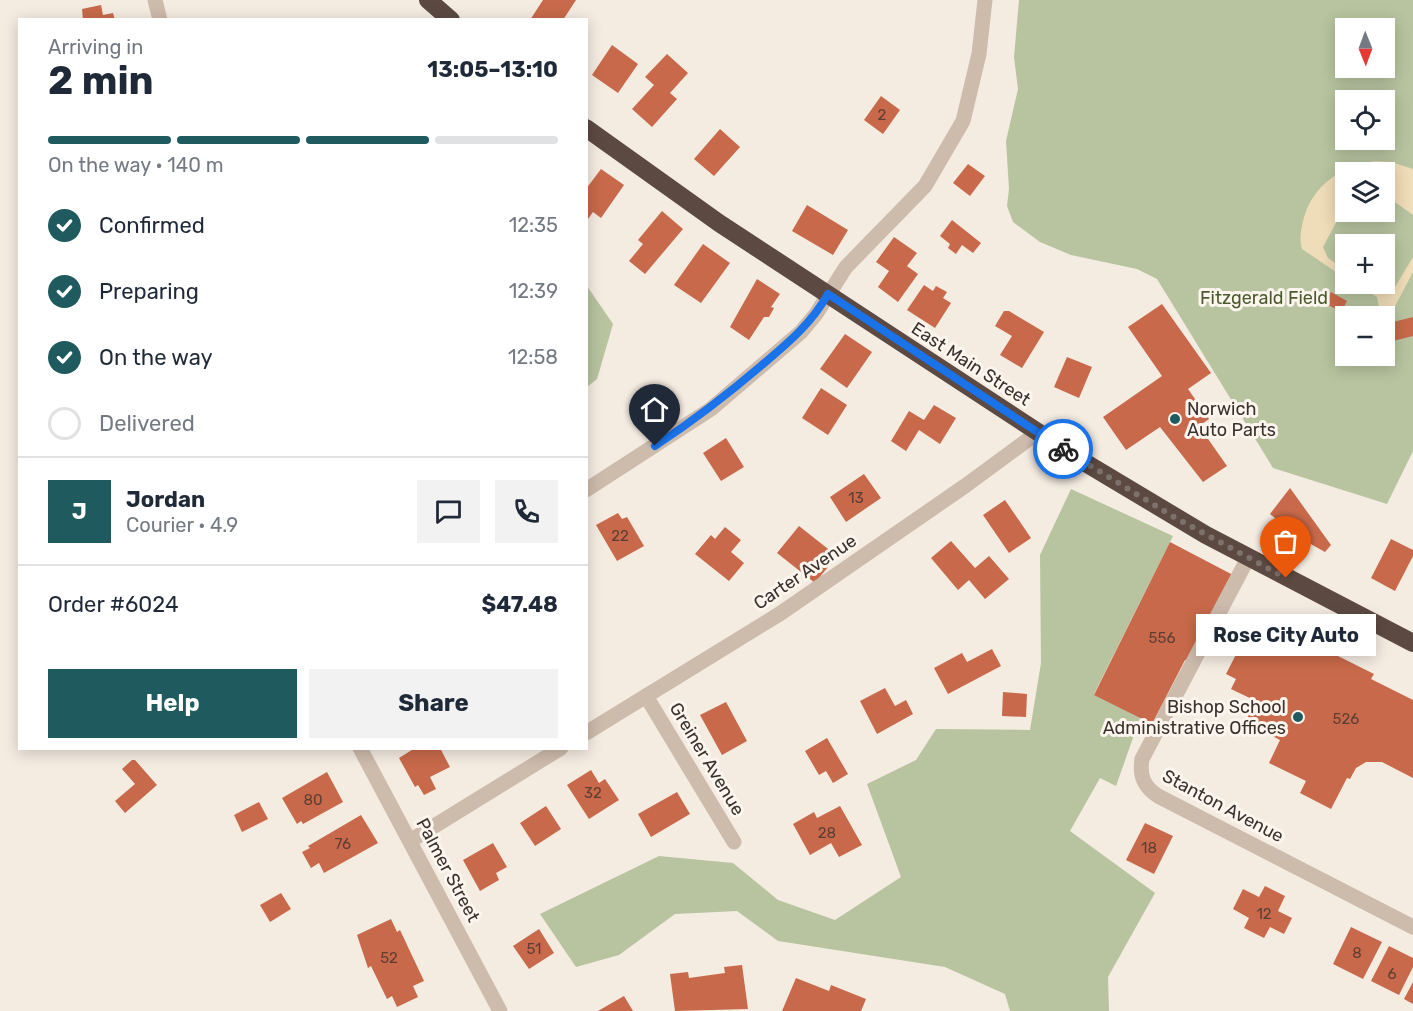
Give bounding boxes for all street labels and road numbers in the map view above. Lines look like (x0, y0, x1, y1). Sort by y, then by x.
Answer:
street label: East Main Street (907, 317, 1035, 411)
street label: Carter Avenue (749, 530, 861, 614)
street label: Greiner Avenue (665, 699, 749, 819)
street label: Stanton Avenue (1159, 765, 1287, 847)
street label: Palmer Street (411, 814, 485, 926)

